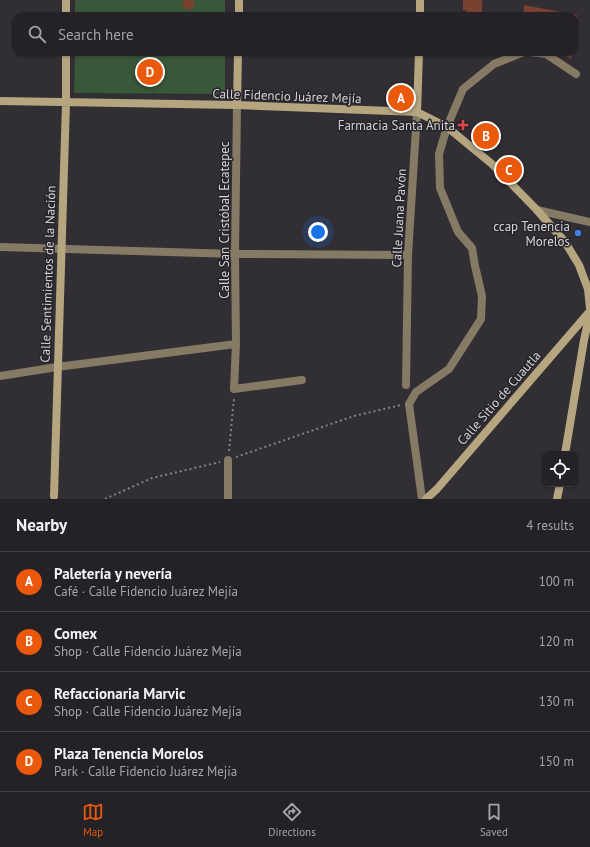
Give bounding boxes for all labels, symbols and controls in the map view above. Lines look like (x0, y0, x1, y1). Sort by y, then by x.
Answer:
search box (12, 12, 578, 56)
icon: search (26, 23, 48, 45)
text: Search here (58, 25, 134, 44)
pin: D (137, 57, 163, 87)
pin: A (388, 83, 414, 113)
street label: Calle Fidencio Juárez Mejía (212, 85, 362, 107)
place label: Farmacia Santa Anita (338, 117, 455, 134)
marker: Farmacia Santa Anita (458, 120, 468, 130)
pin: B (473, 121, 499, 151)
street label: Calle San Cristóbal Ecatepec (216, 141, 233, 299)
pin: C (496, 155, 522, 185)
street label: Calle Juana Pavón (388, 168, 410, 268)
street label: Calle Sentimientos de la Nación (36, 185, 60, 363)
place label: ccap Tenencia Morelos (493, 218, 570, 250)
your location (308, 222, 328, 242)
marker: ccap Tenencia Morelos (573, 228, 583, 238)
street label: Calle Sitio de Cuautla (453, 347, 545, 449)
map controls (542, 451, 578, 487)
button: locate (542, 451, 578, 487)
text: Nearby (16, 514, 67, 536)
text: 4 results (526, 517, 574, 534)
text: Paletería y nevería (54, 564, 172, 583)
text: A (25, 573, 33, 590)
text: 100 m (539, 573, 574, 590)
text: Café · Calle Fidencio Juárez Mejía (54, 583, 238, 600)
text: Comex (54, 624, 97, 643)
text: B (25, 633, 33, 650)
text: 120 m (539, 633, 574, 650)
text: Shop · Calle Fidencio Juárez Mejía (54, 643, 242, 660)
text: Refaccionaria Marvic (54, 684, 186, 703)
text: C (25, 693, 33, 710)
text: 130 m (539, 693, 574, 710)
text: Shop · Calle Fidencio Juárez Mejía (54, 703, 242, 720)
text: Plaza Tenencia Morelos (54, 744, 204, 763)
text: D (25, 753, 33, 770)
text: 150 m (539, 753, 574, 770)
text: Park · Calle Fidencio Juárez Mejía (54, 763, 237, 780)
tab: Map (82, 801, 104, 839)
tab: Directions (268, 801, 316, 839)
tab: Saved (480, 801, 508, 839)

